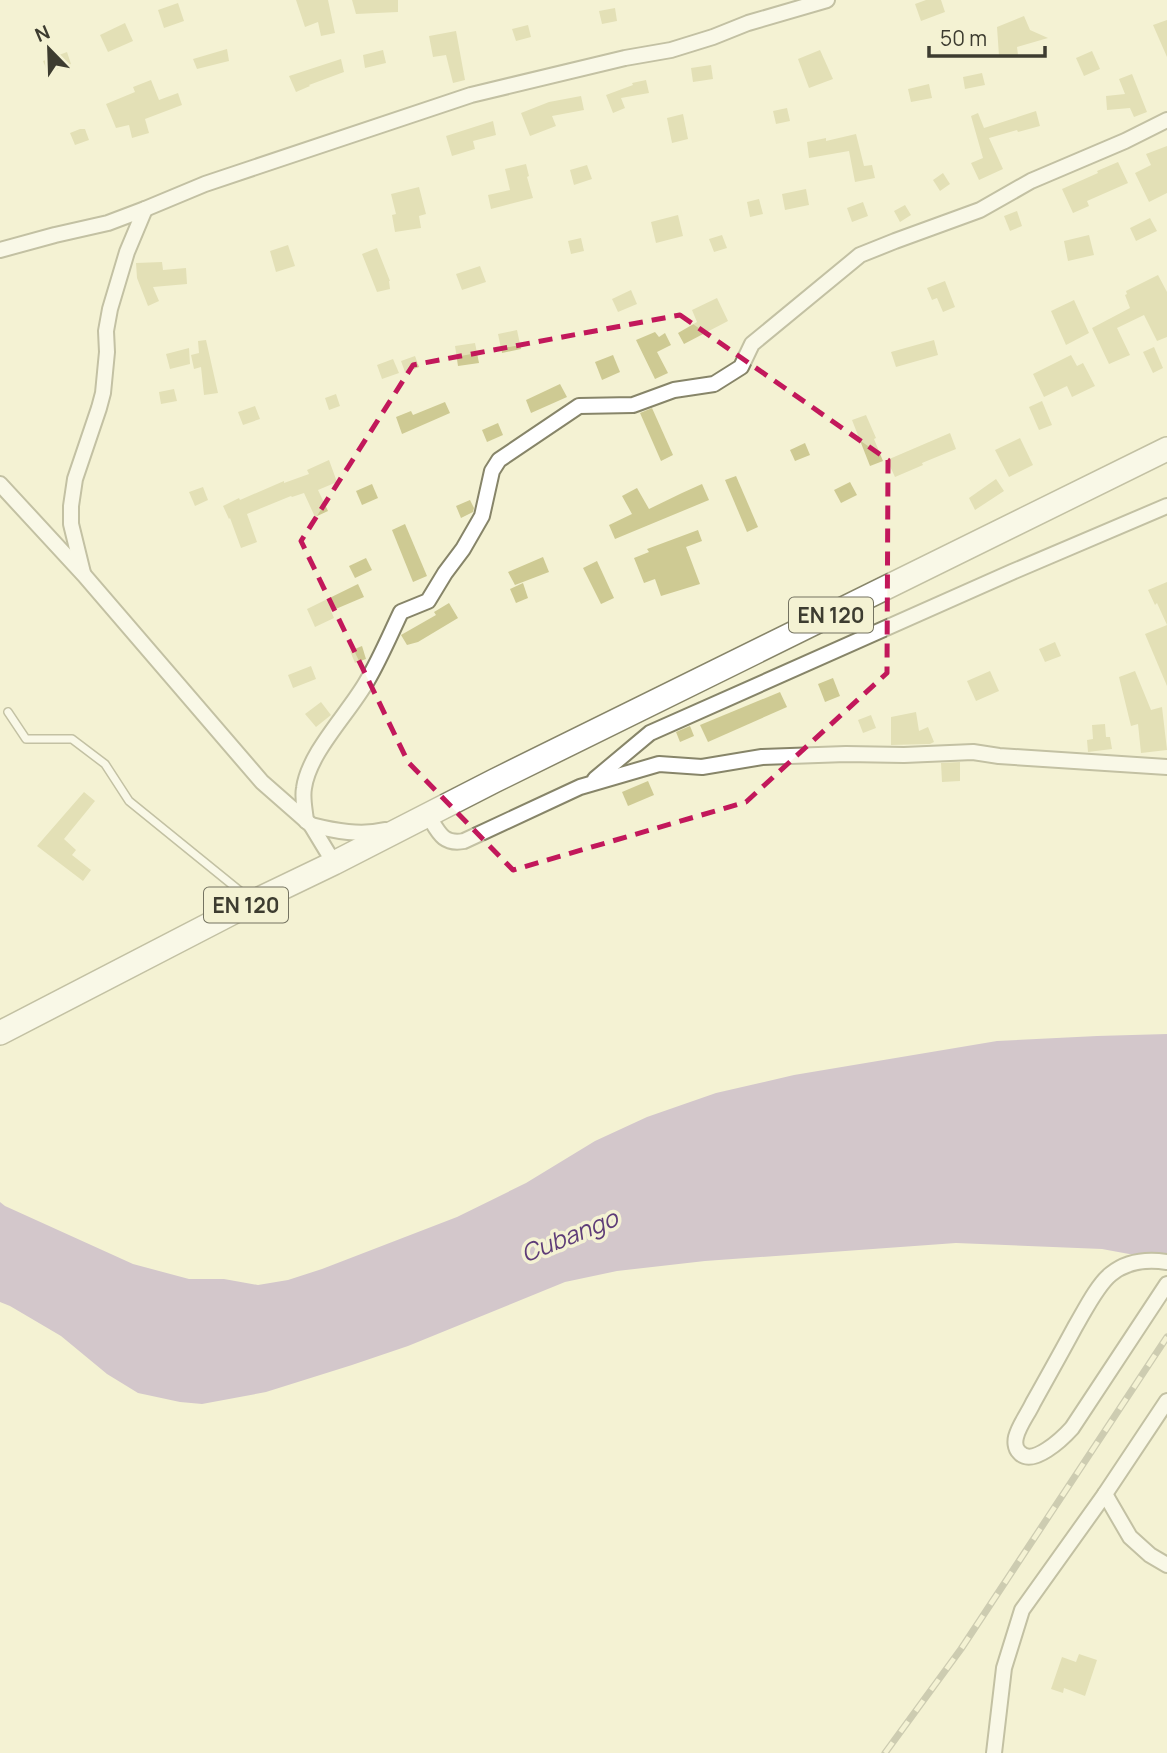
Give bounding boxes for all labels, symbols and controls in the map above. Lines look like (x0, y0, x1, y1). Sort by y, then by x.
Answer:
north arrow (14, 14, 84, 84)
scale bar (929, 14, 1044, 58)
text: N (31, 19, 54, 48)
text: 50 m (940, 24, 987, 52)
road number: EN 120 (789, 598, 873, 632)
road number: EN 120 (204, 888, 288, 922)
water label: Cubango (516, 1200, 624, 1269)

